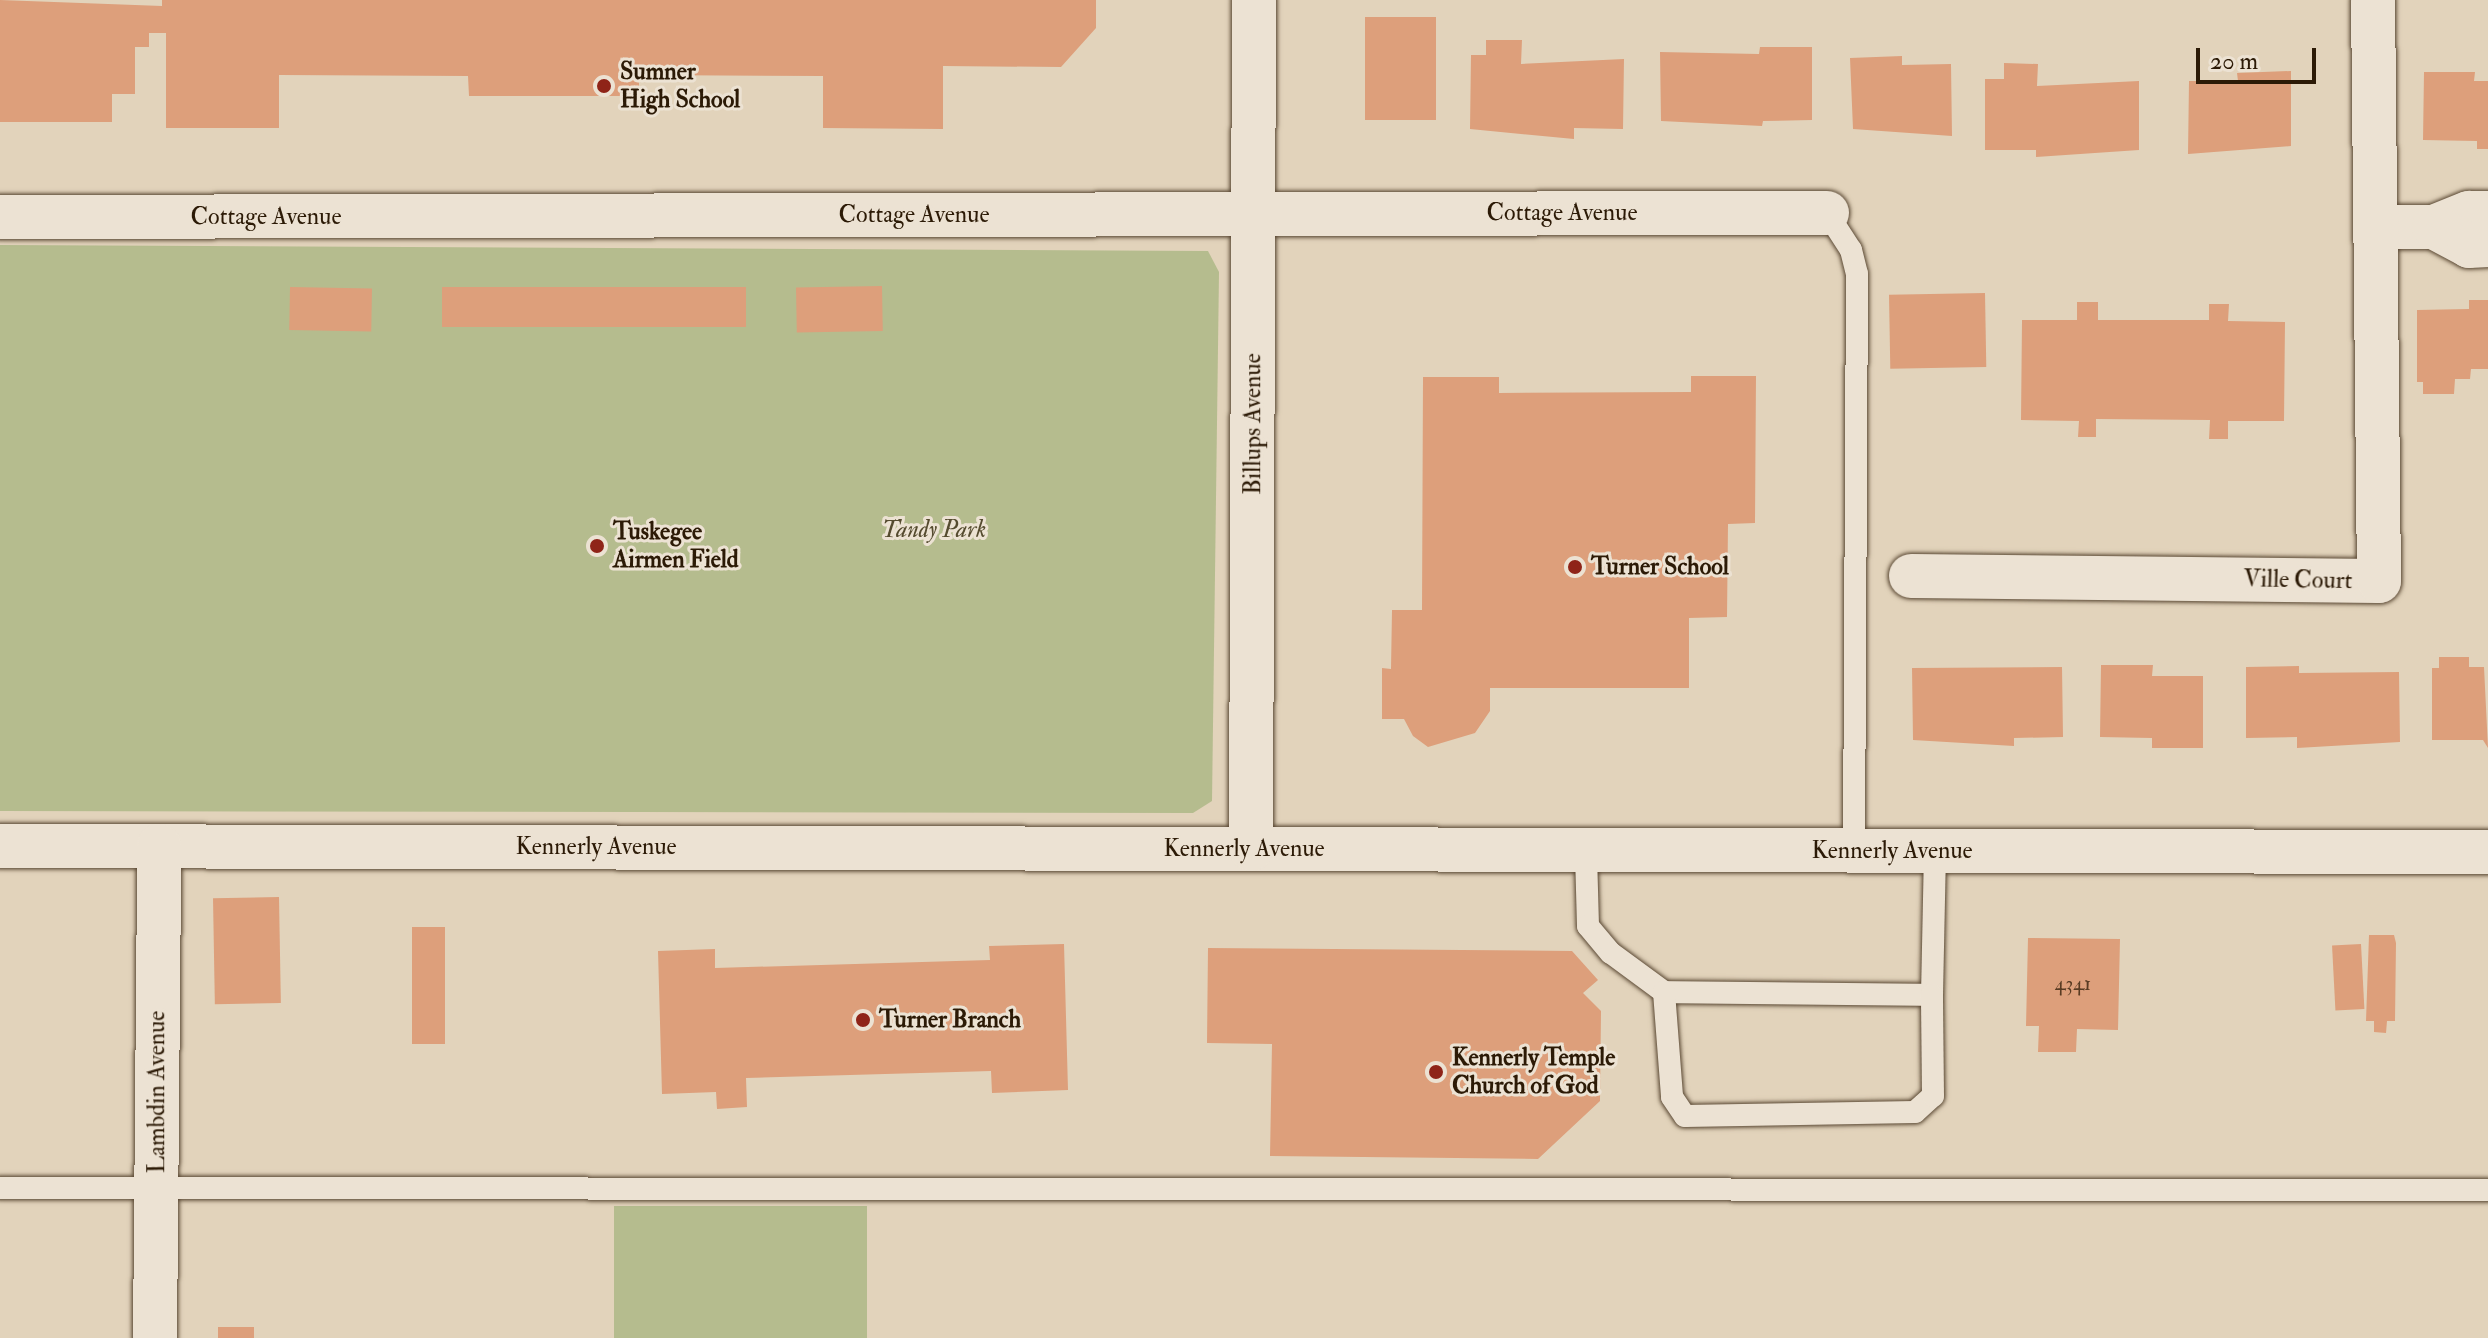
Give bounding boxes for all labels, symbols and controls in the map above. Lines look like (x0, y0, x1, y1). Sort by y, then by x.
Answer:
scale bar (2200, 32, 2320, 82)
text: 20 m (2210, 46, 2258, 77)
place label: Sumner High School (620, 58, 740, 114)
marker: Sumner High School (595, 77, 613, 95)
street label: Cottage Avenue (1487, 199, 1637, 227)
street label: Cottage Avenue (839, 201, 989, 229)
street label: Cottage Avenue (191, 203, 341, 231)
street label: Billups Avenue (1239, 353, 1267, 495)
park label: Tandy Park (882, 516, 986, 544)
place label: Tuskegee Airmen Field (613, 518, 739, 574)
marker: Tuskegee Airmen Field (588, 537, 606, 555)
place label: Turner School (1591, 553, 1729, 581)
marker: Turner School (1566, 558, 1584, 576)
street label: Ville Court (2243, 565, 2353, 595)
street label: Kennerly Avenue (515, 833, 677, 861)
street label: Kennerly Avenue (1163, 835, 1325, 863)
street label: Kennerly Avenue (1811, 837, 1973, 865)
house number: 4341 (2055, 971, 2091, 995)
place label: Turner Branch (879, 1006, 1021, 1034)
street label: Lambdin Avenue (143, 1011, 171, 1173)
marker: Turner Branch (854, 1011, 872, 1029)
place label: Kennerly Temple Church of God (1452, 1044, 1615, 1100)
marker: Kennerly Temple Church of God (1427, 1063, 1445, 1081)

